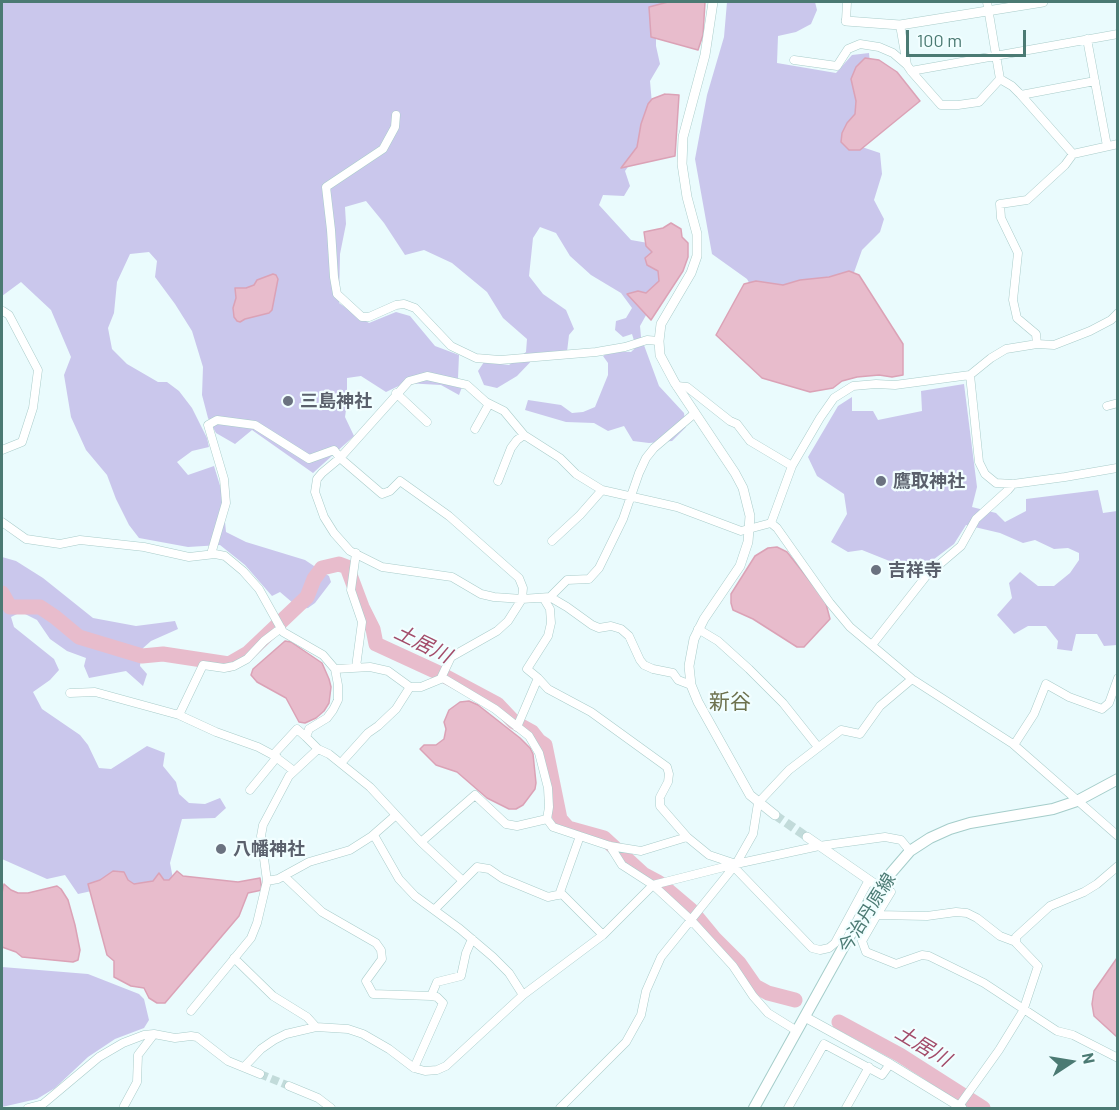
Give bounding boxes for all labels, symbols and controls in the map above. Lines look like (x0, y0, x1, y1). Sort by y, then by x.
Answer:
scale bar (909, 18, 1029, 56)
text: 100 m (917, 29, 962, 51)
place label: 三島神社 (300, 390, 372, 412)
marker: 三島神社 (281, 394, 295, 408)
place label: 鷹取神社 (893, 470, 965, 492)
marker: 鷹取神社 (874, 474, 888, 488)
place label: 吉祥寺 (888, 559, 942, 581)
marker: 吉祥寺 (869, 563, 883, 577)
water label: 土居川 (391, 620, 455, 668)
district label: 新谷 (709, 689, 751, 715)
place label: 八幡神社 (233, 838, 305, 860)
marker: 八幡神社 (214, 842, 228, 856)
street label: 今治丹原線 (834, 869, 900, 957)
water label: 土居川 (891, 1020, 955, 1072)
north arrow (1041, 1032, 1101, 1092)
text: N (1079, 1051, 1099, 1065)

